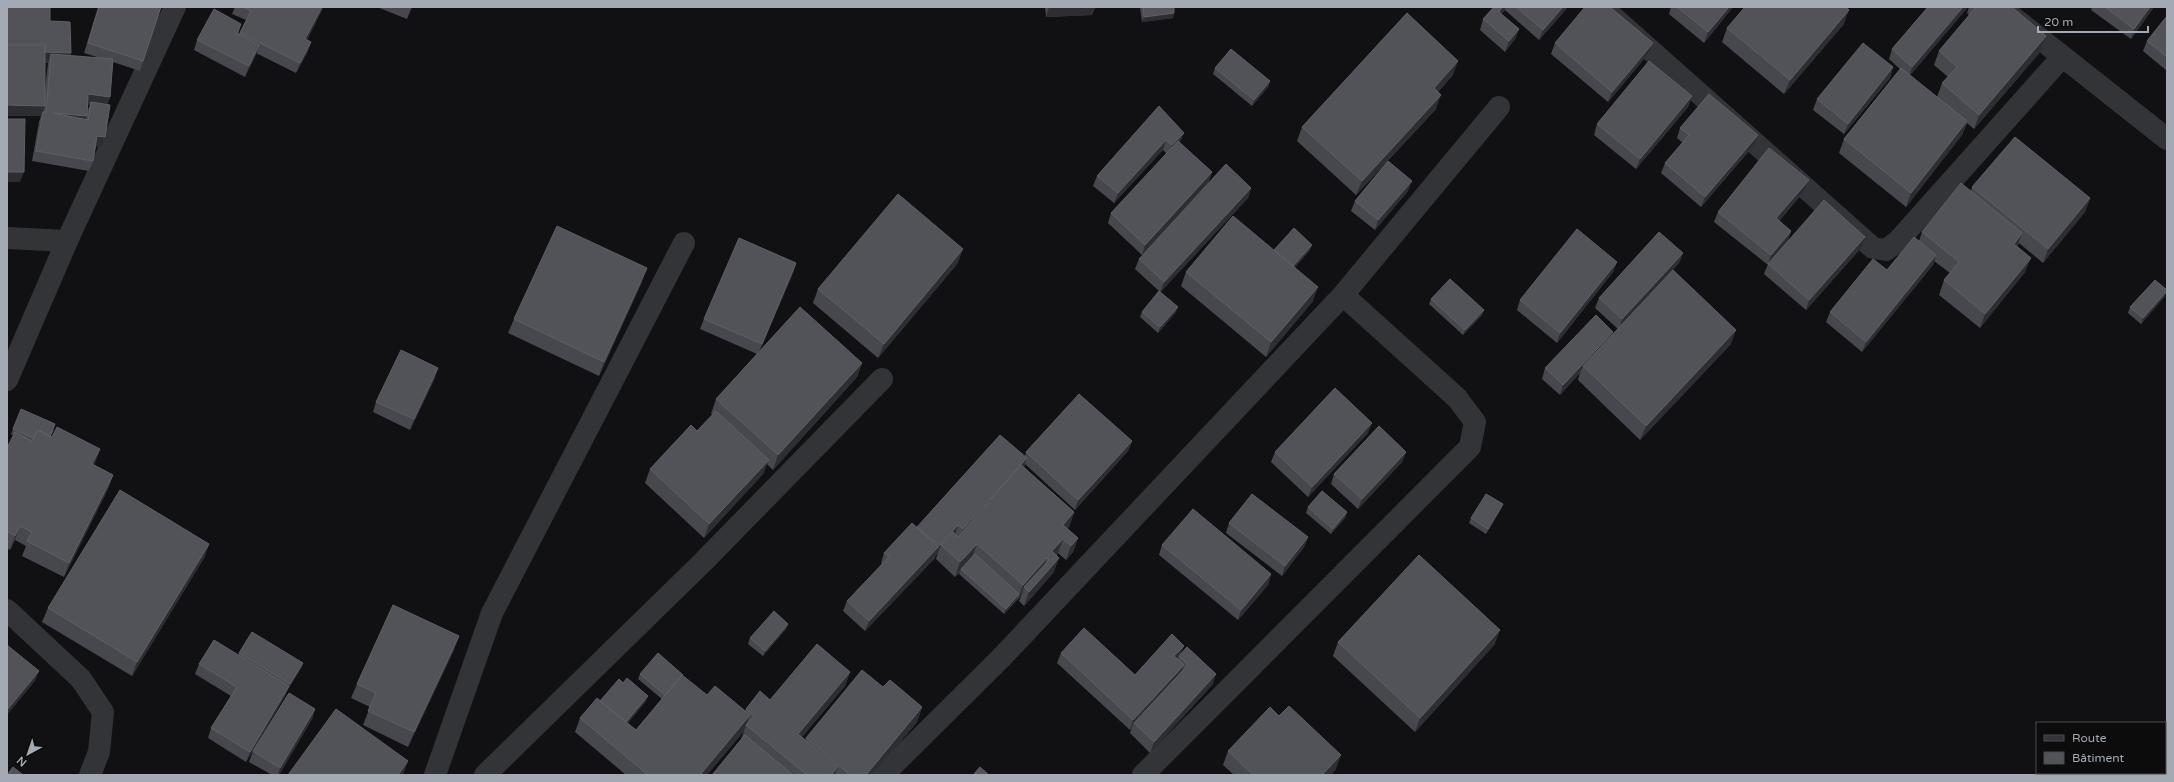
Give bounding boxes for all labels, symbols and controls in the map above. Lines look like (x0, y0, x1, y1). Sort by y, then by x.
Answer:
scale bar (2038, 8, 2148, 34)
text: 20 m (2044, 15, 2073, 29)
legend (2036, 722, 2166, 774)
text: Route (2072, 731, 2107, 745)
north arrow (8, 734, 48, 774)
text: Bâtiment (2072, 751, 2124, 765)
text: N (14, 753, 29, 769)

